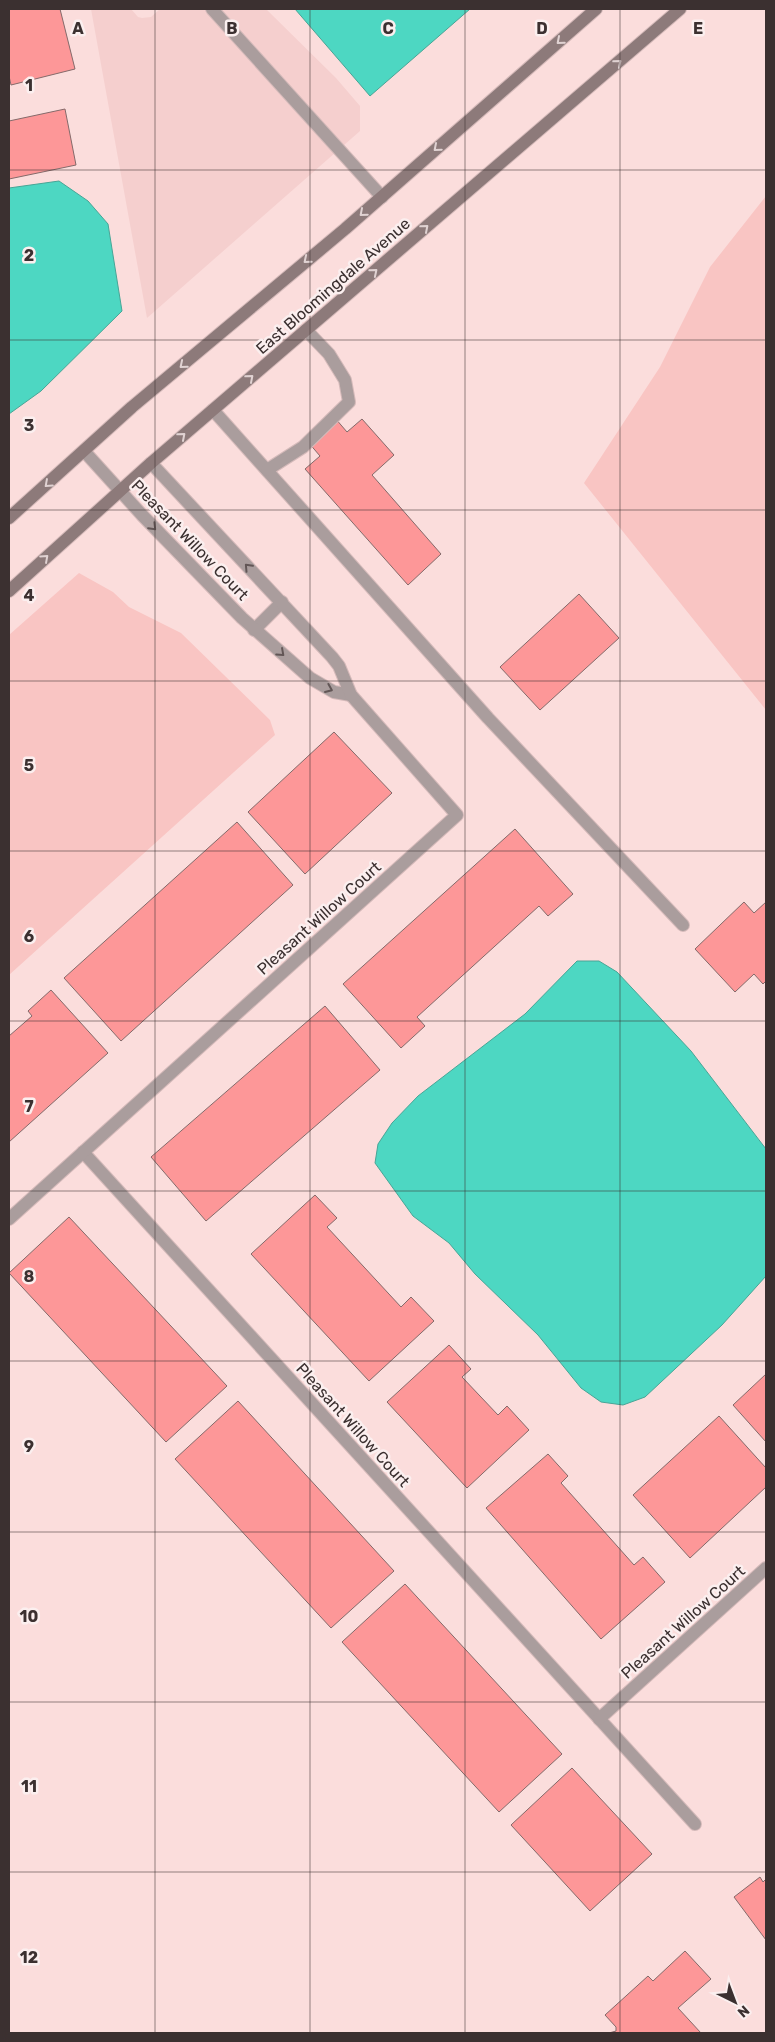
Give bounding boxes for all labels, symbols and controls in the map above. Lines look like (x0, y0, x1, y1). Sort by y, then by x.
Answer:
text: A (72, 19, 84, 38)
text: B (226, 19, 238, 38)
text: C (382, 19, 394, 38)
text: D (536, 19, 548, 38)
text: E (693, 19, 703, 38)
one-way arrow (556, 35, 565, 44)
one-way arrow (612, 60, 621, 69)
text: 1 (25, 76, 33, 95)
one-way arrow (434, 142, 443, 151)
one-way arrow (360, 207, 369, 216)
street label: East Bloomingdale Avenue (252, 214, 414, 358)
one-way arrow (420, 225, 429, 234)
text: 2 (24, 246, 34, 265)
one-way arrow (304, 254, 313, 263)
one-way arrow (368, 269, 377, 278)
one-way arrow (180, 359, 189, 367)
one-way arrow (244, 375, 253, 383)
text: 3 (24, 416, 34, 435)
one-way arrow (177, 433, 186, 442)
street label: Pleasant Willow Court (128, 476, 252, 604)
one-way arrow (44, 478, 53, 487)
one-way arrow (147, 521, 156, 530)
one-way arrow (40, 555, 49, 564)
one-way arrow (245, 563, 254, 572)
text: 4 (24, 586, 35, 605)
one-way arrow (275, 647, 284, 656)
one-way arrow (324, 683, 333, 693)
text: 5 (24, 756, 34, 775)
street label: Pleasant Willow Court (253, 857, 385, 979)
text: 6 (24, 927, 34, 946)
text: 7 (24, 1097, 34, 1116)
text: 8 (24, 1267, 35, 1286)
street label: Pleasant Willow Court (292, 1359, 414, 1491)
text: 9 (24, 1437, 34, 1456)
street label: Pleasant Willow Court (617, 1561, 749, 1683)
text: 10 (20, 1607, 39, 1626)
text: 11 (21, 1777, 37, 1796)
text: 12 (20, 1948, 38, 1967)
north arrow (710, 1977, 760, 2027)
text: N (734, 2002, 753, 2021)

